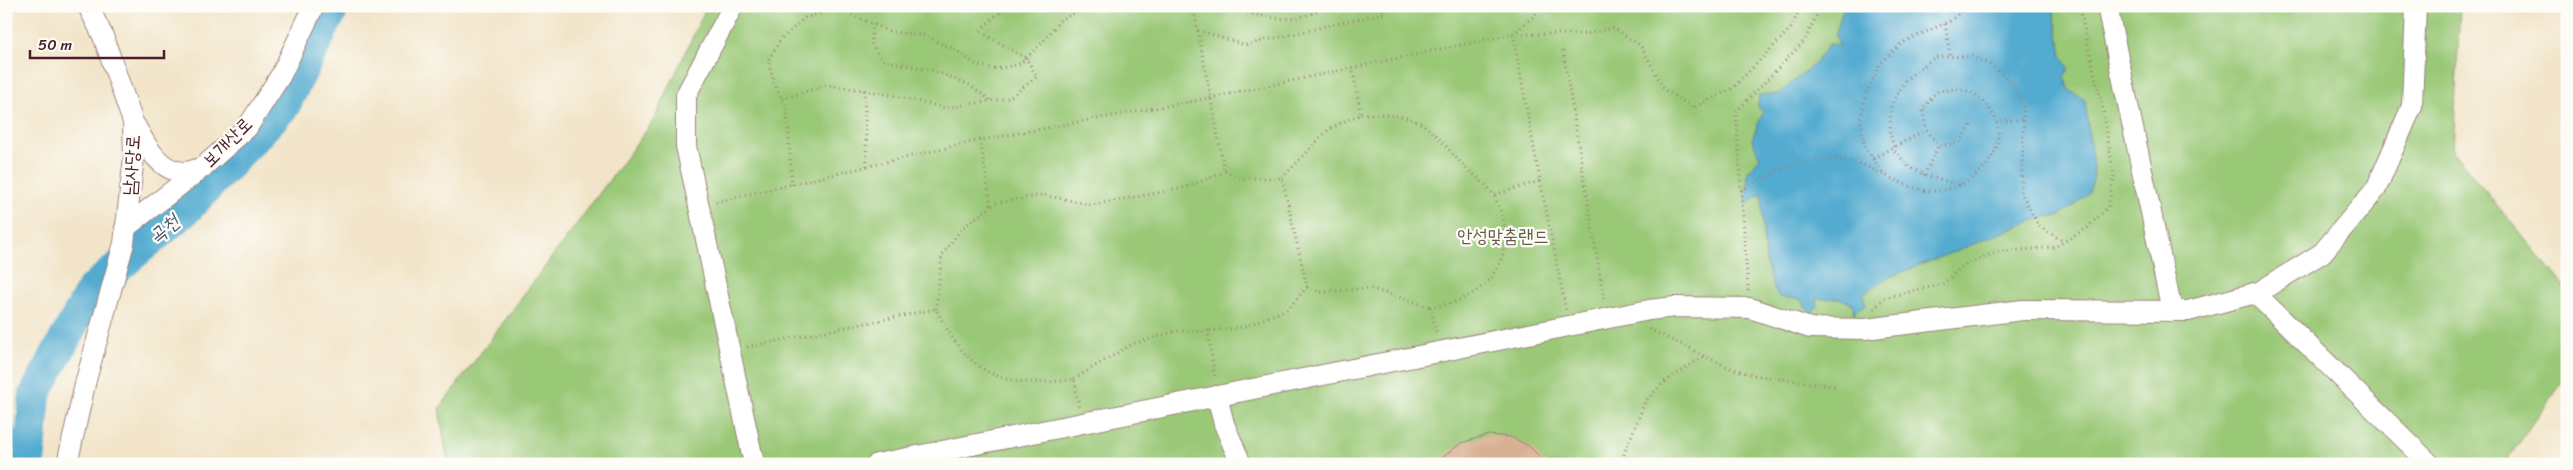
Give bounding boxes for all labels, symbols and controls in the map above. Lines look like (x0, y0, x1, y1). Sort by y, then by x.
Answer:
scale bar (30, 28, 164, 60)
text: 50 m (38, 32, 73, 58)
street label: 보개산로 (194, 109, 260, 175)
street label: 남사당로 (112, 133, 150, 197)
water label: 곡천 (140, 204, 189, 253)
park label: 안성맞춤랜드 (1457, 219, 1549, 252)

